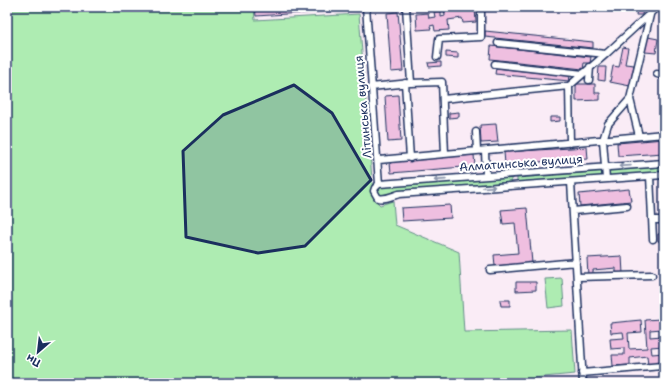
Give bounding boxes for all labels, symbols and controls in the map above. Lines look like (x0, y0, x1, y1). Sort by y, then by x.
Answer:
street label: Літинська вулиця (351, 55, 375, 159)
street label: Алматинська вулиця (459, 151, 583, 175)
one-way arrow (619, 162, 632, 169)
one-way arrow (434, 176, 447, 183)
one-way arrow (482, 183, 495, 191)
north arrow (18, 332, 58, 372)
text: Пн (24, 350, 43, 370)

